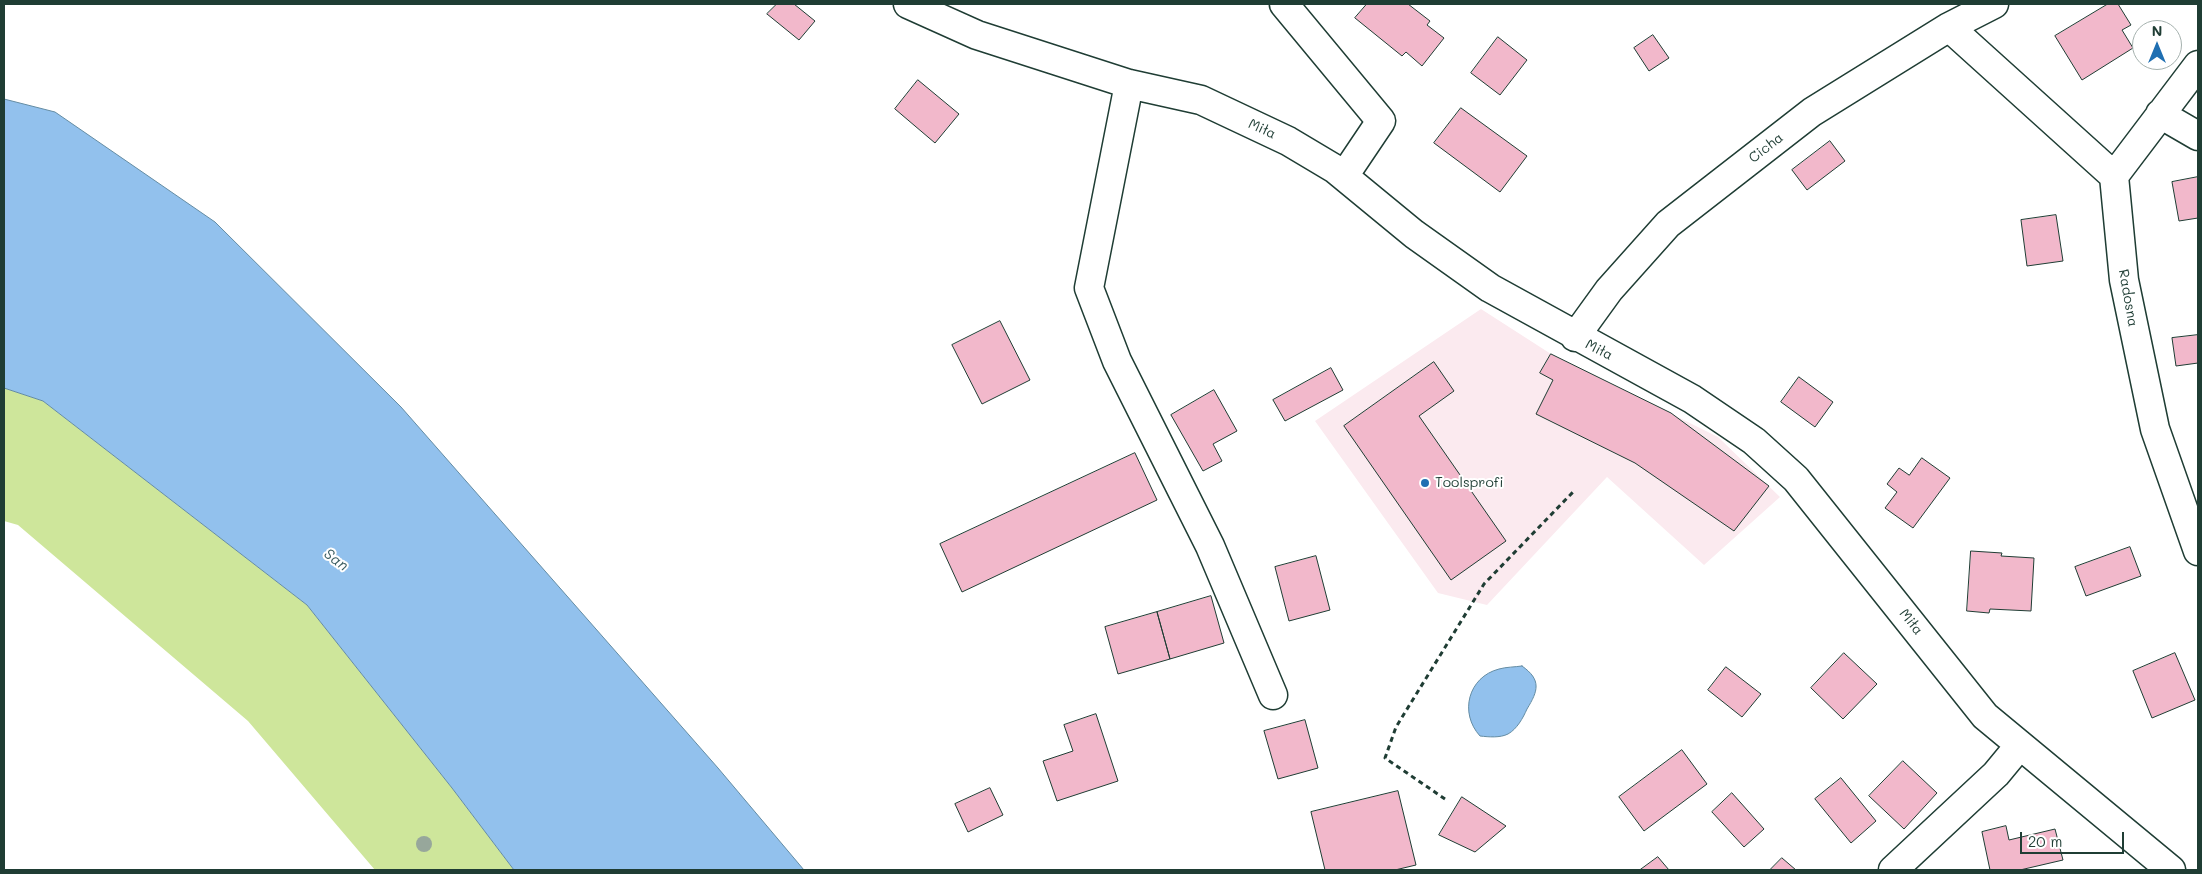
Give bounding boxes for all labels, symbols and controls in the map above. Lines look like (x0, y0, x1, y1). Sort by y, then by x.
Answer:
north arrow (2132, 20, 2182, 70)
text: N (2152, 21, 2162, 40)
street label: Miła (1246, 115, 1278, 143)
street label: Cicha (1745, 129, 1787, 167)
street label: Radosna (2115, 268, 2141, 328)
street label: Miła (1582, 336, 1616, 364)
place label: Toolsprofi (1435, 475, 1503, 491)
marker: Toolsprofi (1419, 477, 1431, 489)
water label: San (320, 545, 352, 575)
street label: Miła (1896, 606, 1926, 638)
scale bar (2022, 822, 2126, 854)
text: 20 m (2028, 831, 2062, 851)

